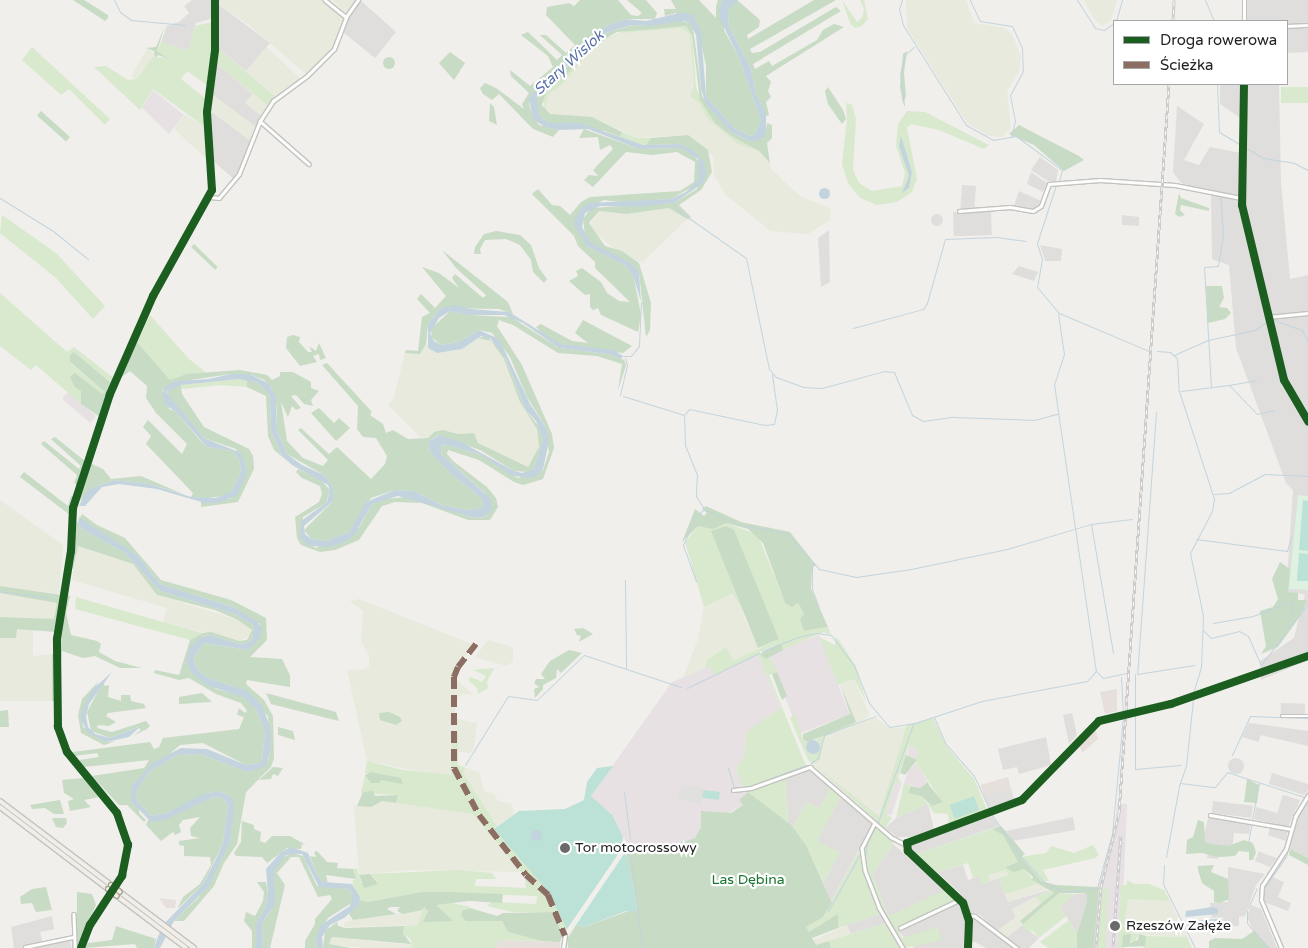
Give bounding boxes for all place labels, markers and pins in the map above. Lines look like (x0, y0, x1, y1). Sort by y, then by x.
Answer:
place label: Tor motocrossowy (575, 840, 697, 856)
marker: Tor motocrossowy (559, 842, 571, 854)
place label: Rzeszów Załęże (1126, 918, 1231, 934)
marker: Rzeszów Załęże (1108, 919, 1122, 933)

